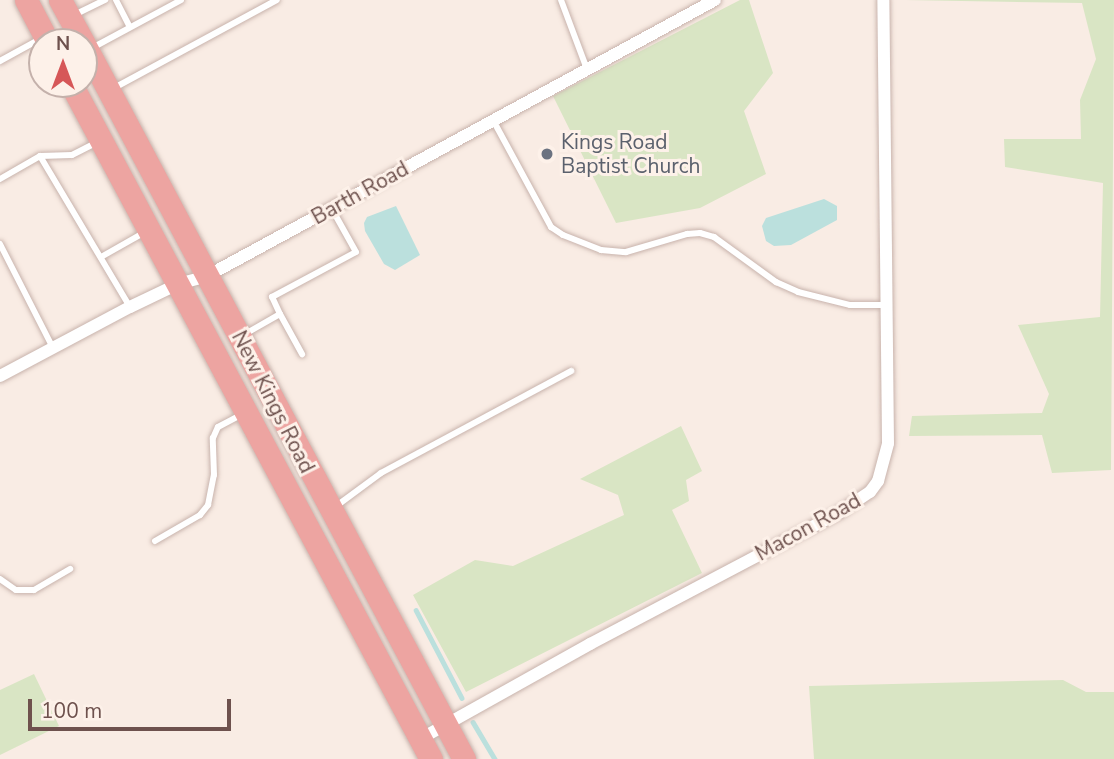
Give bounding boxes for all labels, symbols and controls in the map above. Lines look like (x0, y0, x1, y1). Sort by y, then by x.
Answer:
north arrow (28, 28, 98, 98)
text: N (56, 31, 70, 57)
place label: Kings Road Baptist Church (561, 129, 700, 179)
marker: Kings Road Baptist Church (539, 146, 555, 162)
street label: Barth Road (307, 156, 413, 230)
street label: New Kings Road (226, 327, 320, 477)
street label: Macon Road (751, 488, 865, 566)
scale bar (32, 686, 234, 730)
text: 100 m (41, 697, 102, 725)

